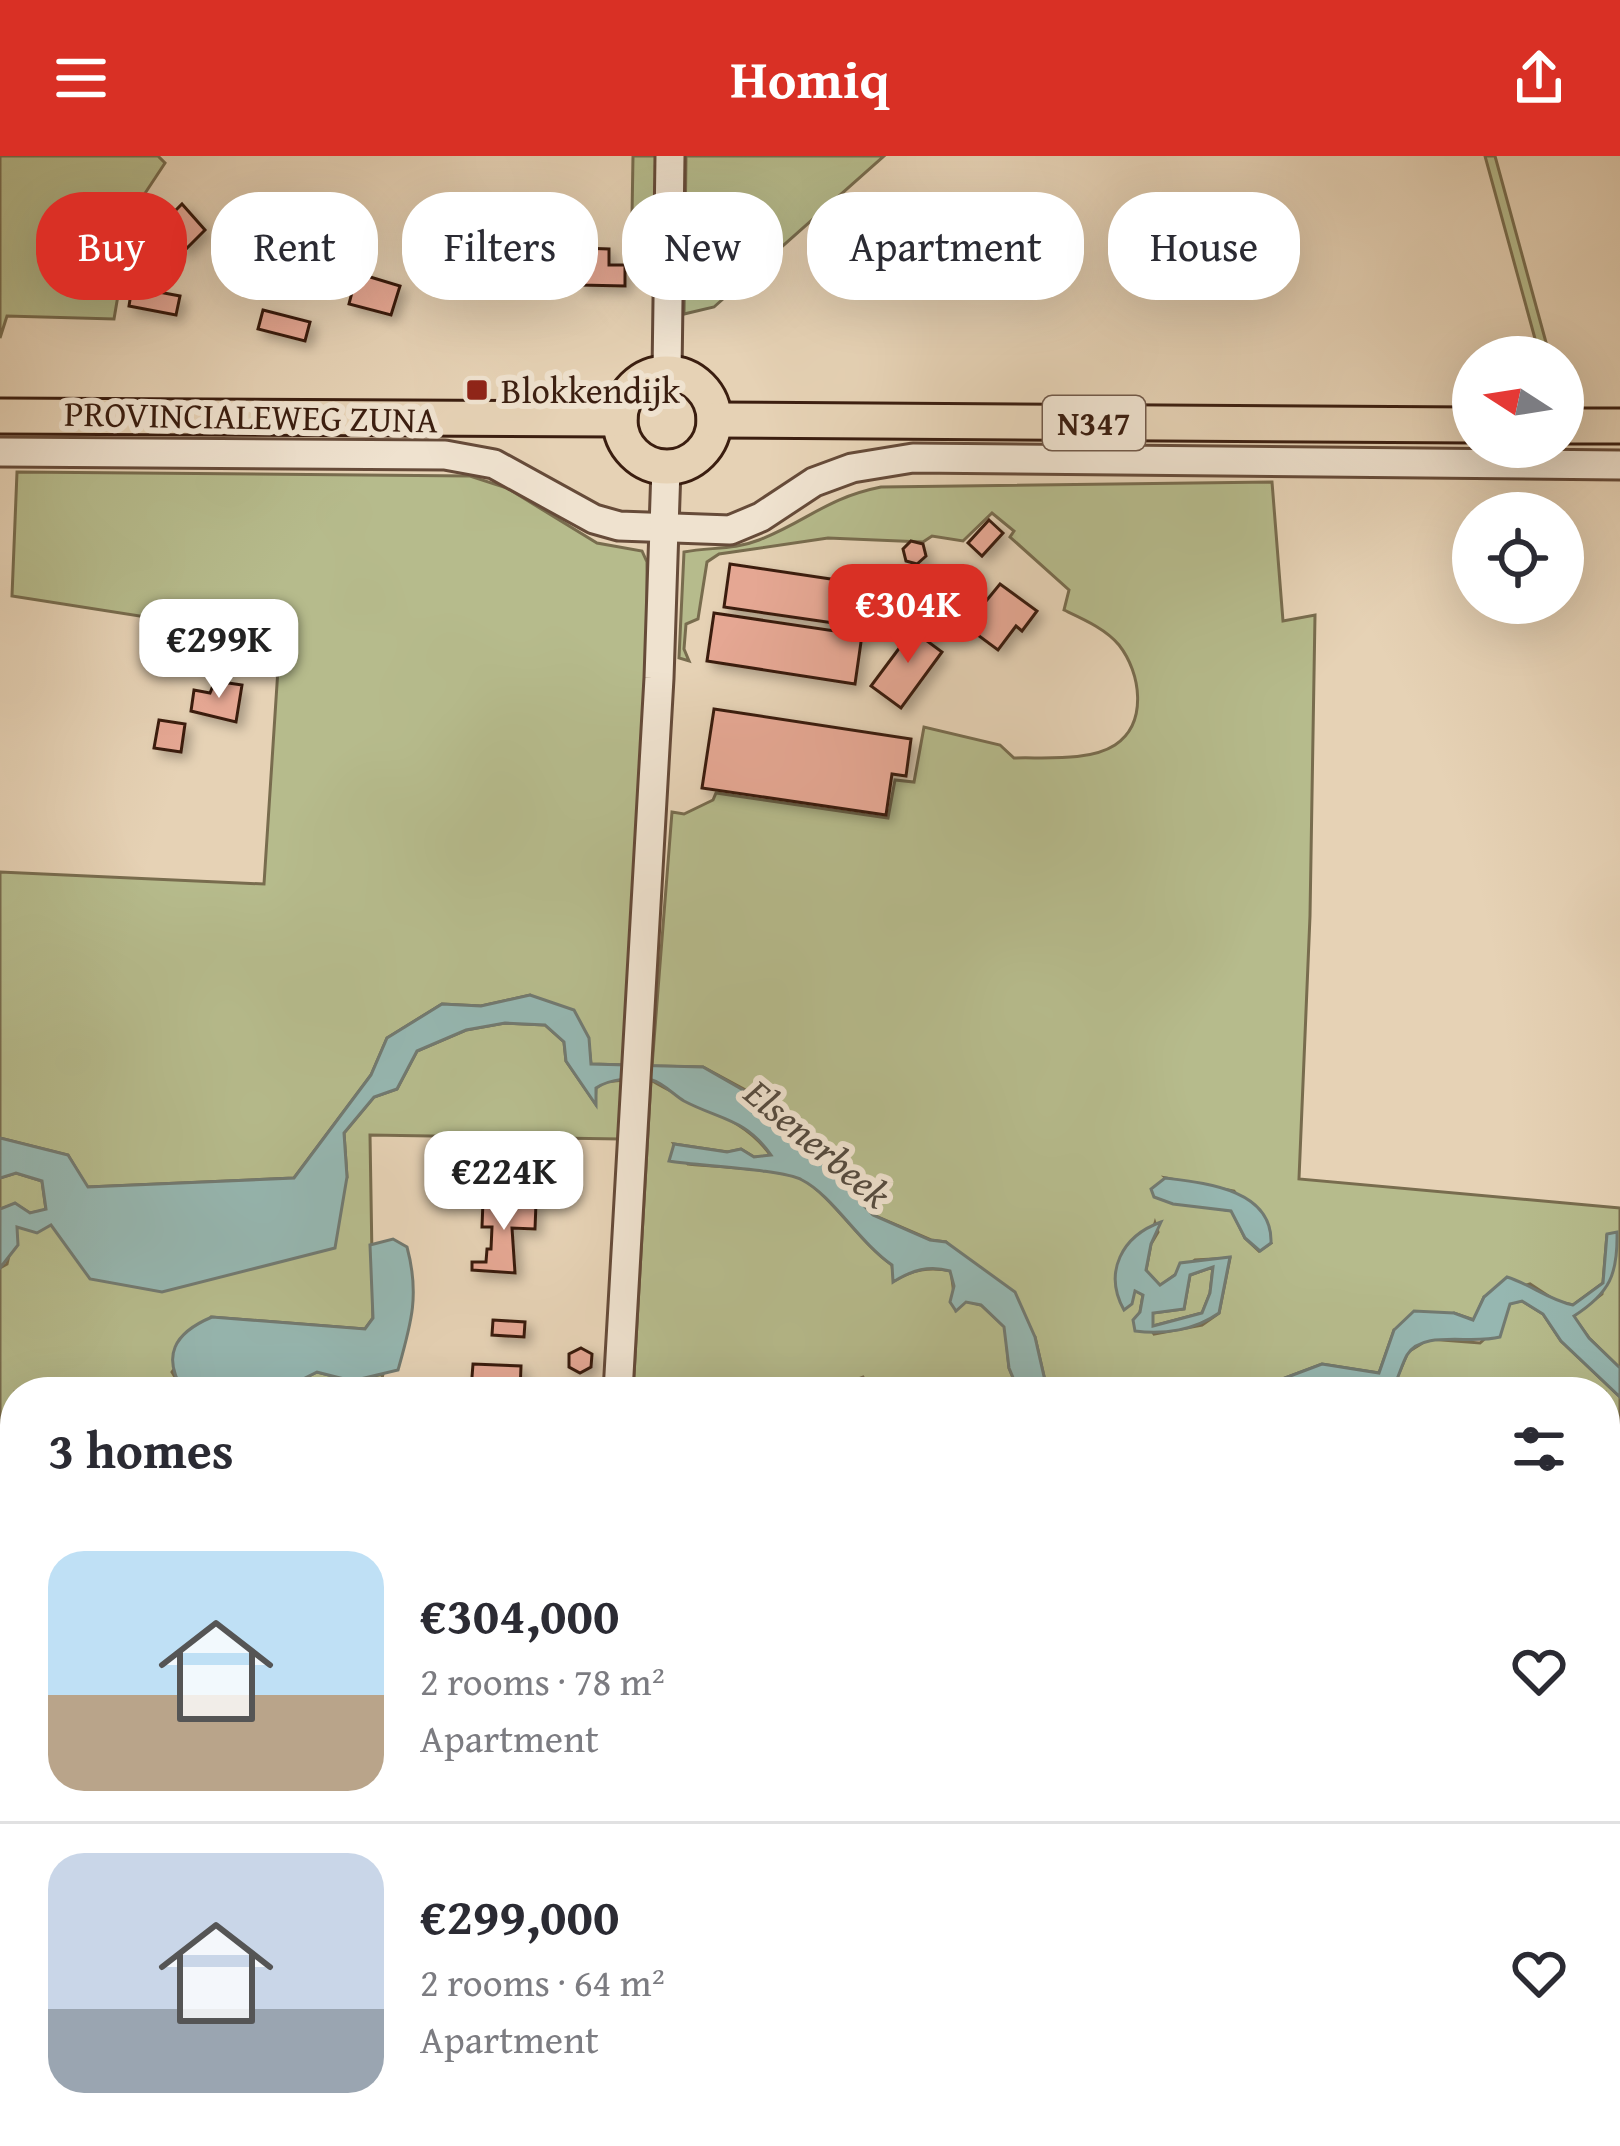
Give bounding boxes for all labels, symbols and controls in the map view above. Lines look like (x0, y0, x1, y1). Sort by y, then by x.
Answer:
text: Homiq (730, 39, 890, 118)
icon: menu (48, 45, 114, 111)
icon: share (1506, 45, 1572, 111)
chip: Buy (36, 192, 187, 300)
chip: Rent (211, 192, 378, 300)
chip: Filters (402, 192, 598, 300)
chip: New (622, 192, 783, 300)
chip: Apartment (807, 192, 1084, 300)
chip: House (1108, 192, 1300, 300)
north arrow (1452, 336, 1584, 468)
map controls (1452, 336, 1584, 624)
place label: Blokkendijk (501, 363, 681, 416)
marker: Blokkendijk (464, 377, 490, 403)
street label: PROVINCIALEWEG ZUNA (64, 386, 438, 445)
road number: N347 (1043, 396, 1145, 450)
button: locate (1452, 492, 1584, 624)
pin: €304K (824, 564, 992, 666)
text: €304K (855, 574, 961, 631)
pin: €299K (135, 599, 303, 701)
text: €299K (166, 609, 272, 666)
water label: Elsenerbeek (732, 1064, 904, 1221)
pin: €224K (420, 1131, 588, 1233)
text: €224K (451, 1141, 557, 1198)
text: 3 homes (48, 1412, 234, 1487)
icon: filters (1506, 1416, 1572, 1482)
text: €304,000 (420, 1577, 619, 1652)
icon: home (144, 1599, 288, 1743)
icon: heart (1506, 1638, 1572, 1704)
text: 2 rooms · 78 m² (420, 1652, 665, 1709)
text: Apartment (420, 1709, 599, 1766)
text: €299,000 (420, 1878, 619, 1953)
icon: home (144, 1901, 288, 2045)
icon: heart (1506, 1940, 1572, 2006)
text: 2 rooms · 64 m² (420, 1953, 665, 2010)
text: Apartment (420, 2010, 599, 2067)

